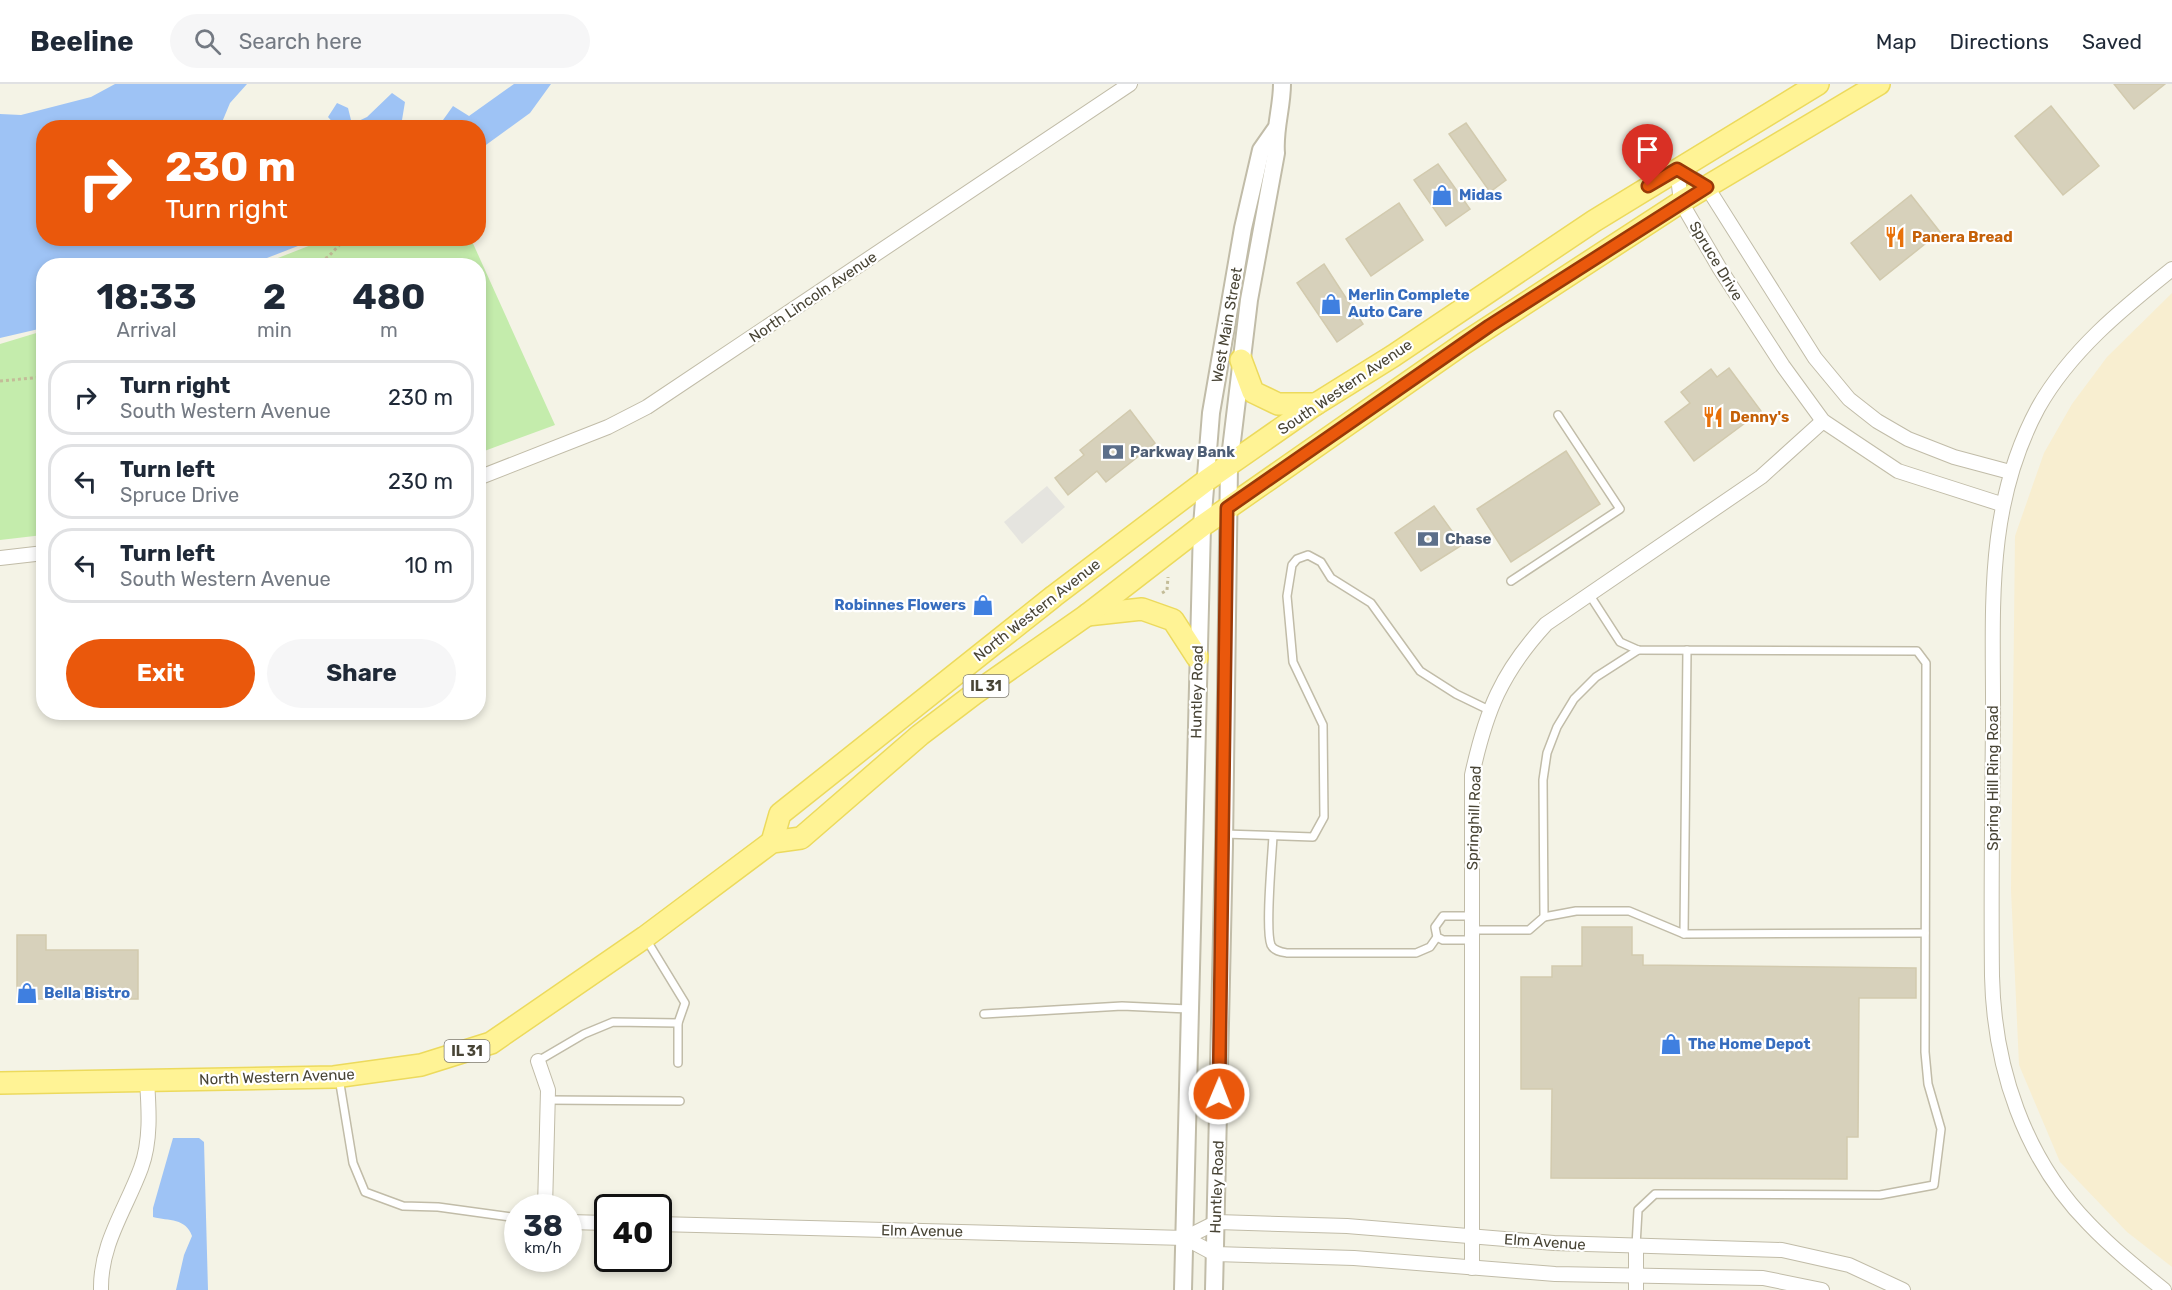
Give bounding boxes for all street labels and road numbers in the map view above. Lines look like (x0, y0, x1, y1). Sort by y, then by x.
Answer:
street label: Spruce Drive (1685, 218, 1747, 304)
street label: North Lincoln Avenue (746, 248, 880, 346)
street label: West Main Street (1208, 266, 1246, 384)
street label: South Western Avenue (1274, 335, 1416, 439)
street label: North Western Avenue (970, 555, 1104, 665)
street label: Huntley Road (1187, 645, 1207, 739)
road number: IL 31 (964, 675, 1008, 697)
street label: Spring Hill Ring Road (1984, 705, 2002, 851)
street label: Springhill Road (1463, 765, 1485, 871)
road number: IL 31 (444, 1040, 490, 1062)
street label: North Western Avenue (199, 1065, 355, 1089)
street label: Huntley Road (1206, 1140, 1228, 1234)
street label: Elm Avenue (881, 1221, 963, 1241)
street label: Elm Avenue (1504, 1230, 1586, 1254)

